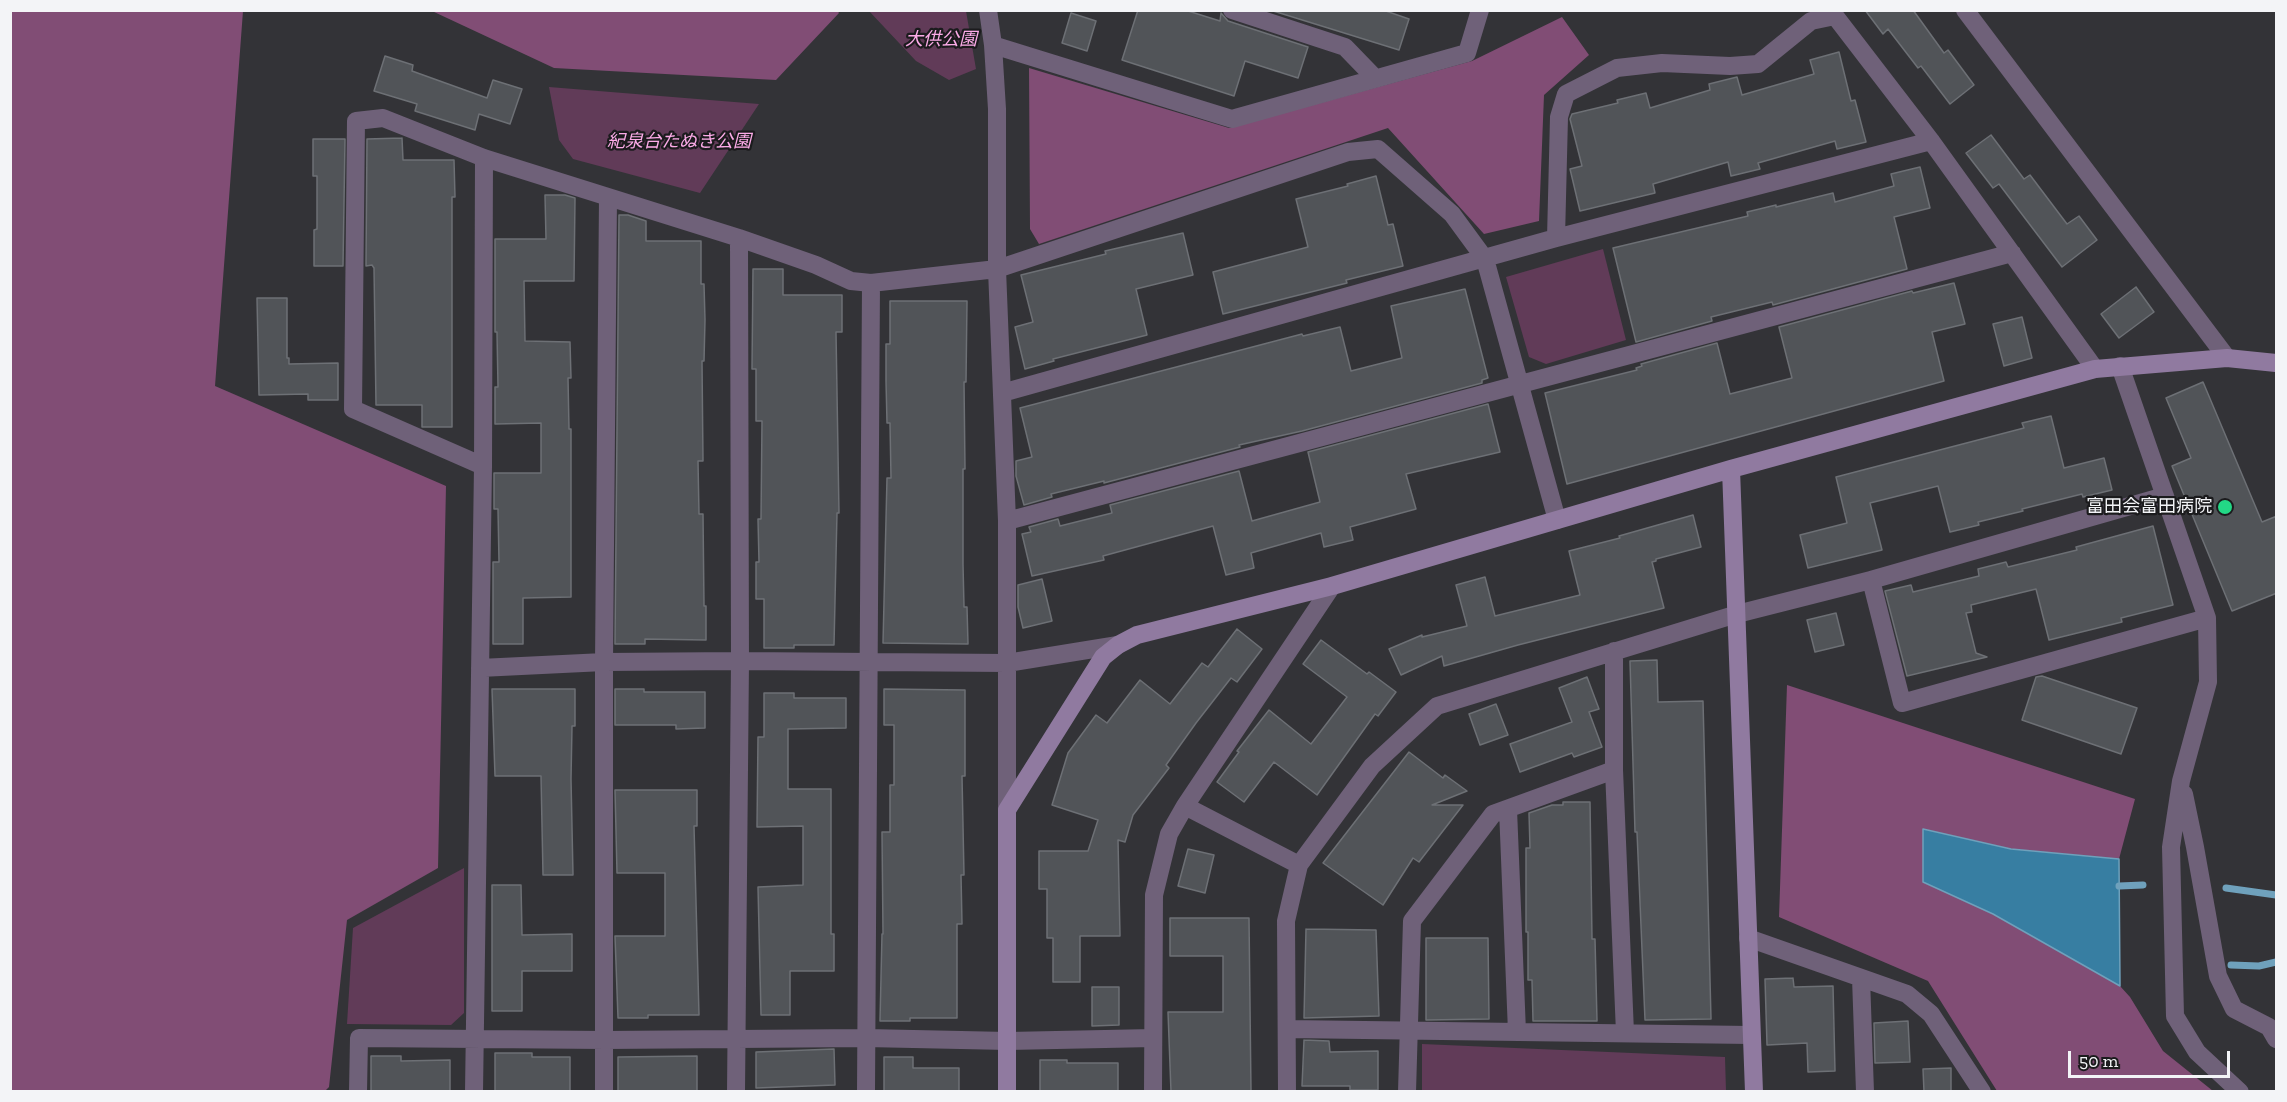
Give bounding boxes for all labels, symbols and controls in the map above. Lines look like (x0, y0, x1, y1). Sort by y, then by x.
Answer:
park label: 大供公園 (905, 29, 977, 51)
park label: 紀泉台たぬき公園 (607, 131, 751, 153)
place label: 富田会富田病院 (2086, 496, 2212, 518)
marker: 富田会富田病院 (2216, 498, 2234, 516)
scale bar (2071, 1039, 2233, 1077)
text: 50 m (2079, 1050, 2118, 1072)

